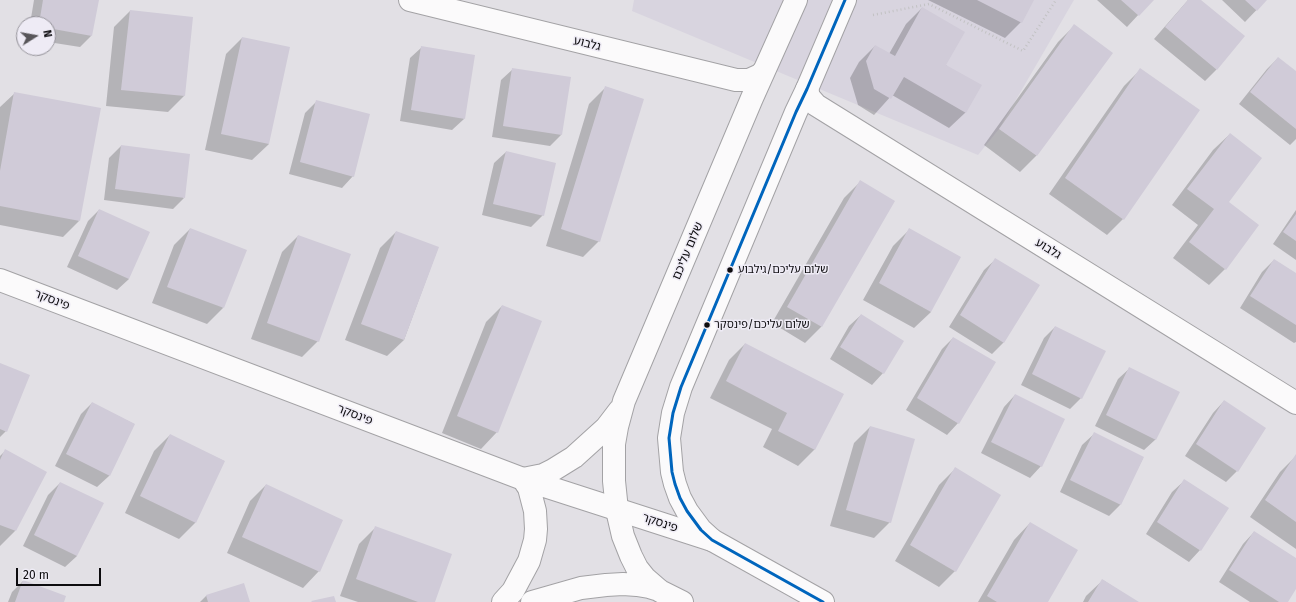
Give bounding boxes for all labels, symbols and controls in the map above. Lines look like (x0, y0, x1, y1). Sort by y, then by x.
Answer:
north arrow (16, 16, 56, 56)
text: N (40, 29, 54, 39)
street label: גלבוע (572, 34, 602, 54)
street label: שלום עליכם (669, 220, 707, 282)
street label: גלבוע (1032, 236, 1064, 262)
place label: שלום עליכם/גילבוע (738, 263, 828, 277)
marker: שלום עליכם/גילבוע (725, 265, 735, 275)
street label: פינסקר (32, 287, 72, 313)
place label: שלום עליכם/פינסקר (714, 318, 809, 332)
marker: שלום עליכם/פינסקר (702, 320, 712, 330)
street label: פינסקר (335, 402, 375, 428)
street label: פינסקר (640, 510, 680, 536)
scale bar (18, 560, 103, 586)
text: 20 m (23, 568, 49, 582)

